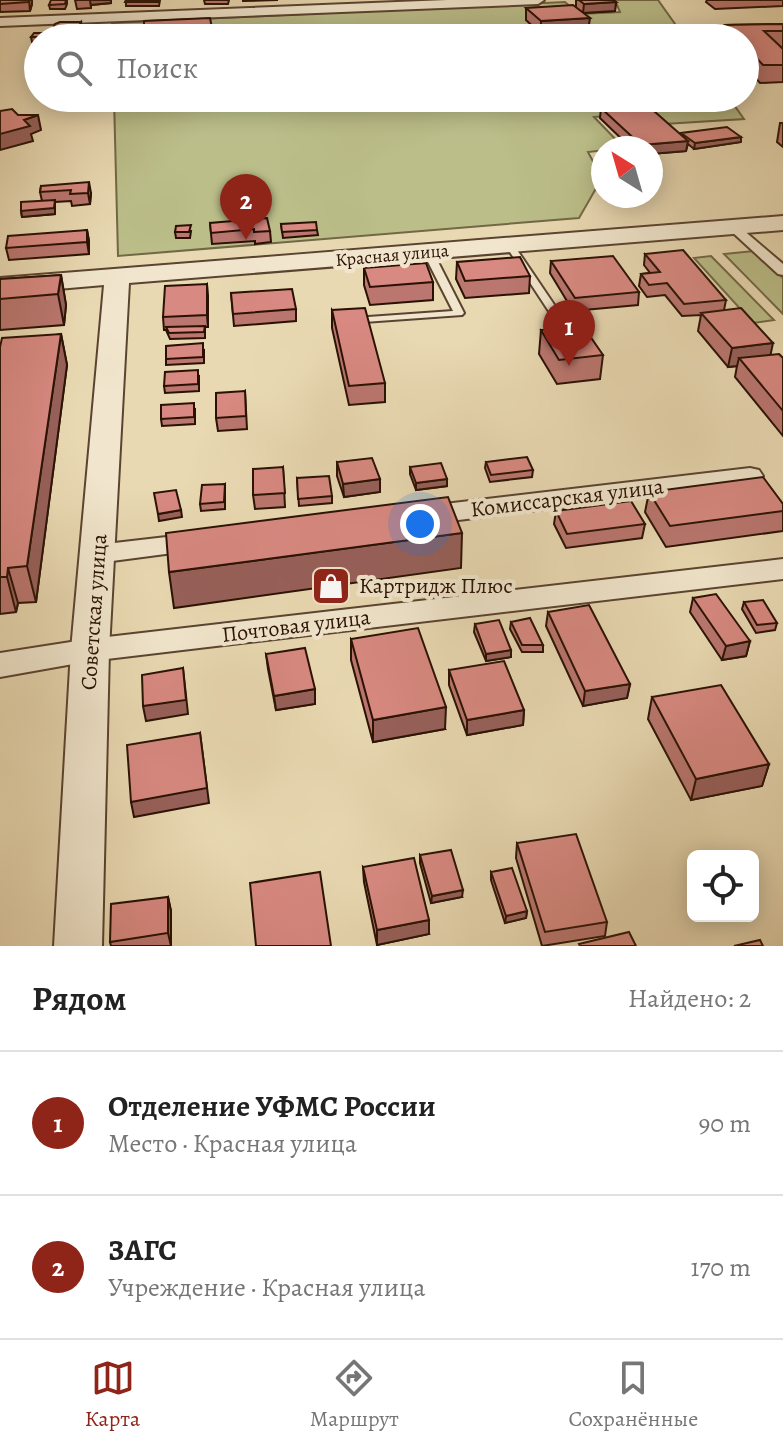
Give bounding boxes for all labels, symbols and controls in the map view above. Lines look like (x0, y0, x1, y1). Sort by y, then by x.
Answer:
search box (24, 24, 759, 112)
icon: search (52, 46, 96, 90)
text: Поиск (116, 48, 198, 88)
north arrow (591, 136, 663, 208)
pin: 2 (220, 174, 272, 240)
street label: Красная улица (334, 238, 450, 272)
pin: 1 (543, 300, 595, 366)
street label: Комиссарская улица (469, 471, 666, 525)
your location (400, 504, 440, 544)
street label: Советская улица (74, 532, 114, 691)
shop icon: Картридж Плюс (310, 565, 352, 607)
place label: Картридж Плюс (359, 571, 513, 601)
street label: Почтовая улица (220, 602, 373, 650)
map controls (687, 850, 759, 922)
button: locate (687, 850, 759, 922)
text: Рядом (32, 975, 126, 1022)
text: Найдено: 2 (628, 981, 751, 1016)
text: Отделение УФМС России (108, 1086, 436, 1126)
text: 1 (53, 1106, 63, 1141)
text: 90 m (699, 1106, 751, 1141)
text: Место · Красная улица (108, 1126, 357, 1161)
text: ЗАГС (108, 1230, 177, 1270)
text: 2 (52, 1250, 64, 1285)
text: 170 m (691, 1250, 751, 1285)
text: Учреждение · Красная улица (108, 1270, 425, 1305)
tab: Карта (85, 1356, 140, 1434)
tab: Маршрут (310, 1356, 399, 1434)
tab: Сохранённые (568, 1356, 698, 1434)

